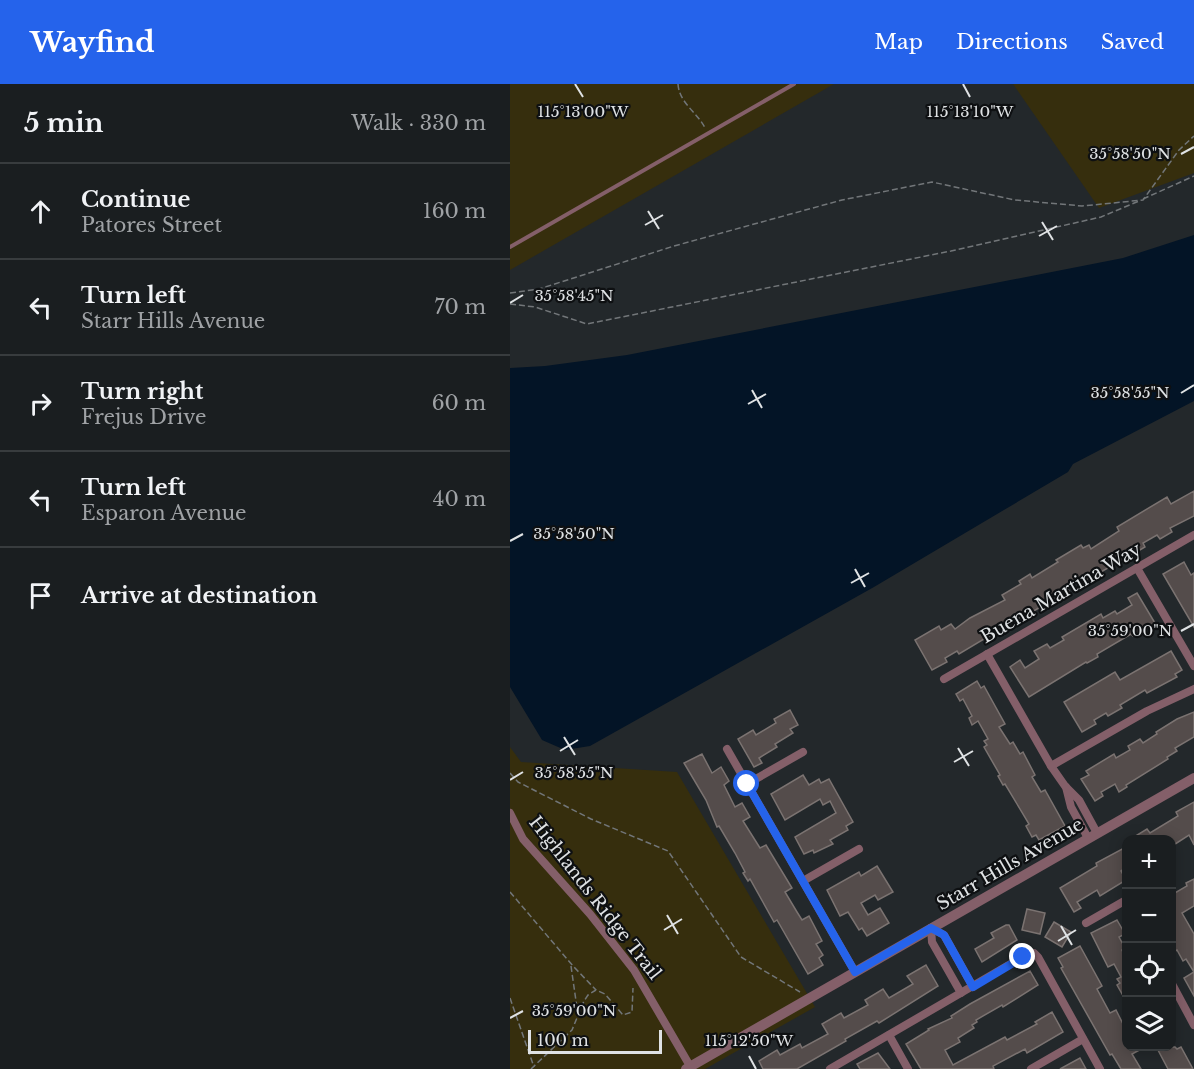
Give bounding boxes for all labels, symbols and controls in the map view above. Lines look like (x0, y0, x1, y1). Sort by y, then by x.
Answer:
text: Wayfind (30, 25, 155, 60)
text: Map (874, 29, 923, 55)
text: Directions (956, 29, 1068, 55)
text: Saved (1101, 29, 1164, 55)
text: 115°13'00"W (538, 102, 629, 121)
text: 115°13'10"W (927, 102, 1014, 121)
text: 5 min (24, 107, 103, 139)
text: Walk · 330 m (351, 111, 486, 135)
text: 35°58'50"N (1089, 144, 1171, 163)
text: Continue (81, 186, 190, 213)
icon: ahead (24, 195, 57, 228)
text: 160 m (423, 199, 486, 223)
text: Patores Street (81, 213, 222, 237)
text: Turn left (81, 282, 186, 309)
text: 35°58'45"N (534, 286, 614, 305)
icon: left (24, 291, 57, 324)
text: 70 m (434, 295, 486, 319)
text: Starr Hills Avenue (81, 309, 265, 333)
text: Turn right (81, 378, 203, 405)
text: 35°58'55"N (1090, 383, 1170, 402)
icon: right (24, 387, 57, 420)
text: 60 m (432, 391, 486, 415)
text: Frejus Drive (81, 405, 206, 429)
text: Turn left (81, 474, 186, 501)
icon: left (24, 483, 57, 516)
text: 40 m (433, 487, 486, 511)
text: Esparon Avenue (81, 501, 247, 525)
text: 35°58'50"N (533, 524, 615, 543)
street label: Buena Martina Way (977, 538, 1146, 648)
icon: arrive (24, 579, 57, 612)
text: Arrive at destination (81, 582, 318, 609)
text: 35°59'00"N (1088, 621, 1172, 640)
text: 35°58'55"N (534, 763, 614, 782)
route start (733, 770, 759, 796)
street label: Highlands Ridge Trail (524, 812, 666, 984)
street label: Starr Hills Avenue (933, 813, 1087, 915)
map controls (1122, 835, 1176, 1051)
button: + (1122, 835, 1176, 889)
button: − (1122, 889, 1176, 943)
route end (1009, 943, 1035, 969)
button: locate (1122, 943, 1176, 997)
button: layers (1122, 997, 1176, 1051)
text: 35°59'00"N (532, 1001, 616, 1020)
scale bar (528, 1027, 662, 1054)
text: 100 m (537, 1030, 589, 1050)
text: 115°12'50"W (705, 1031, 793, 1050)

